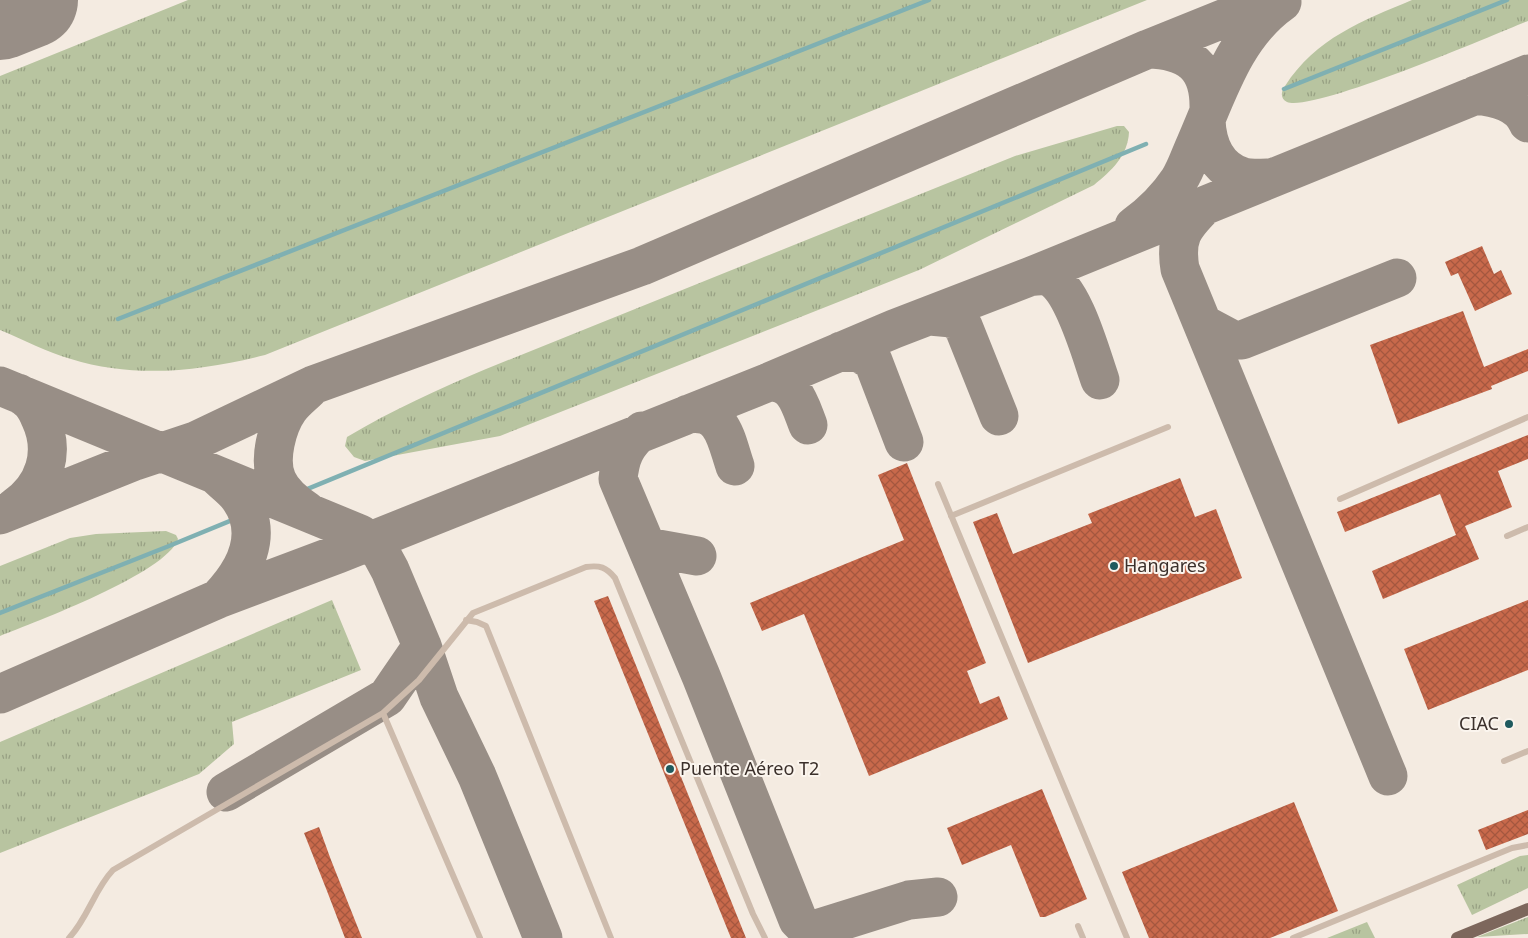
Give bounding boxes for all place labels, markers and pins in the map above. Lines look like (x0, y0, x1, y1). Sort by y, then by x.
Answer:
place label: Hangares (1124, 553, 1206, 577)
marker: Hangares (1108, 560, 1120, 572)
place label: CIAC (1459, 711, 1499, 735)
marker: CIAC (1503, 718, 1515, 730)
place label: Puente Aéreo T2 (680, 756, 819, 780)
marker: Puente Aéreo T2 (664, 763, 676, 775)

